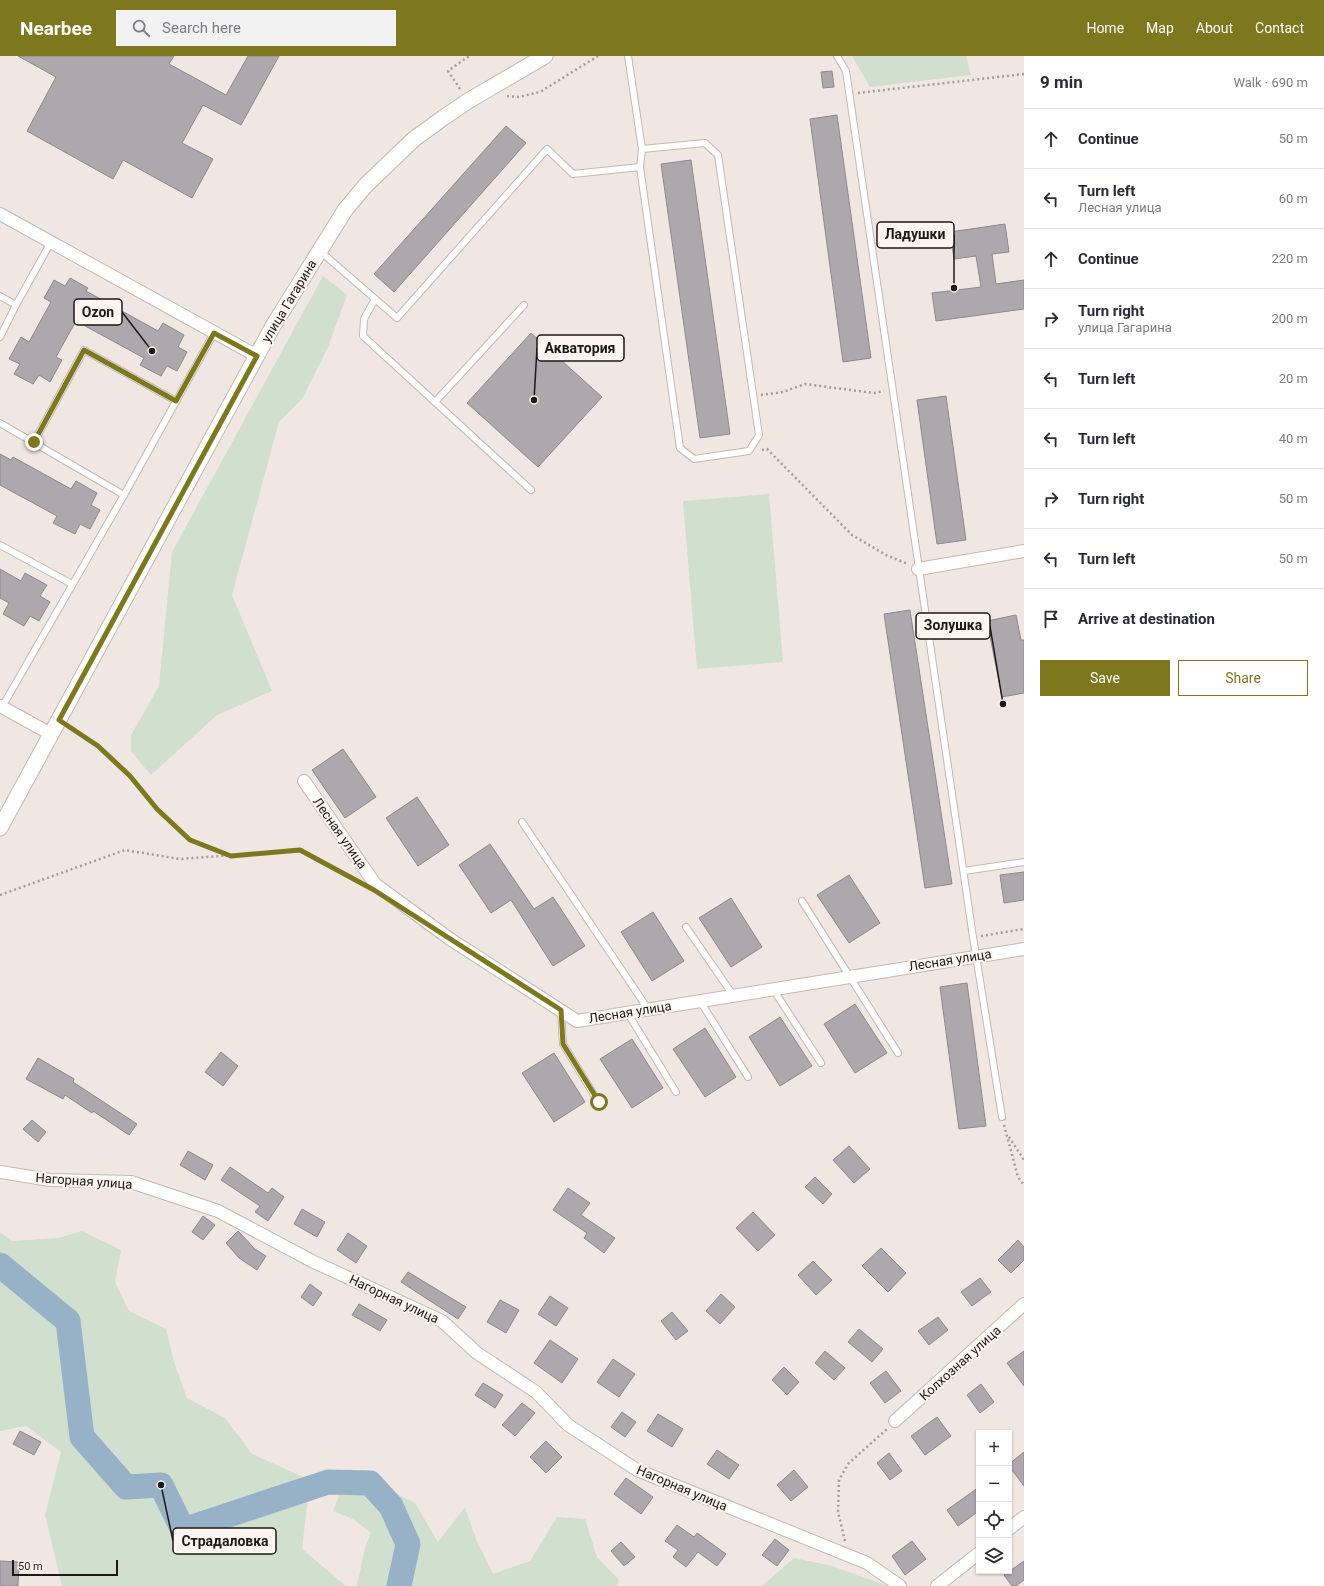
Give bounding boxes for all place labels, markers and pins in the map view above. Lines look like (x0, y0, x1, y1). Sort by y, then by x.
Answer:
callout: Ладушки (877, 222, 954, 248)
callout: Ozon (74, 299, 122, 325)
callout: Акватория (537, 335, 624, 361)
callout: Золушка (916, 613, 990, 639)
callout: Страдаловка (173, 1528, 276, 1554)

